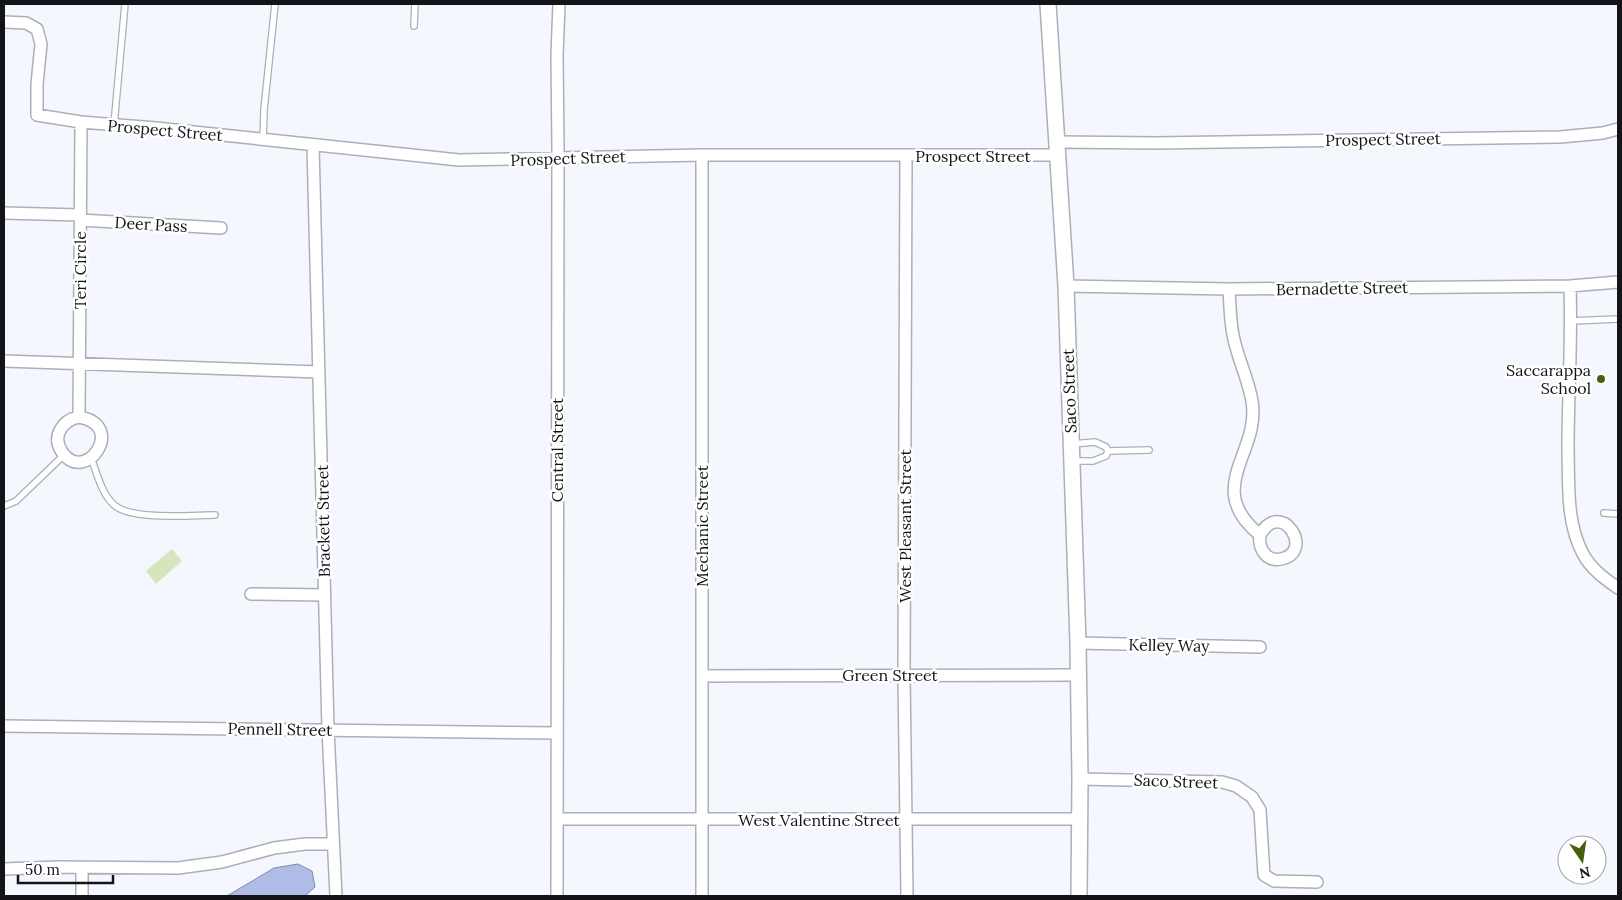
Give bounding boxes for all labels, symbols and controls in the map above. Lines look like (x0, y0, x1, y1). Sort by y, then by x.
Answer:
street label: Prospect Street (107, 115, 224, 145)
street label: Prospect Street (1325, 128, 1442, 150)
street label: Prospect Street (510, 146, 627, 170)
street label: Prospect Street (915, 146, 1032, 166)
street label: Deer Pass (114, 212, 188, 236)
street label: Teri Circle (70, 231, 90, 309)
street label: Bernadette Street (1276, 277, 1409, 299)
street label: Saco Street (1058, 348, 1080, 434)
place label: Saccarappa School (1506, 360, 1591, 398)
marker: Saccarappa School (1595, 373, 1607, 385)
street label: Central Street (547, 397, 567, 502)
street label: West Pleasant Street (895, 448, 915, 603)
street label: Brackett Street (312, 464, 334, 577)
street label: Mechanic Street (692, 464, 712, 587)
street label: Kelley Way (1128, 634, 1210, 656)
street label: Green Street (842, 665, 939, 685)
street label: Pennell Street (228, 718, 333, 740)
street label: Saco Street (1133, 770, 1219, 792)
street label: West Valentine Street (738, 810, 900, 830)
north arrow (1557, 835, 1607, 885)
scale bar (18, 852, 112, 884)
text: 50 m (25, 860, 60, 879)
text: N (1577, 863, 1592, 883)

